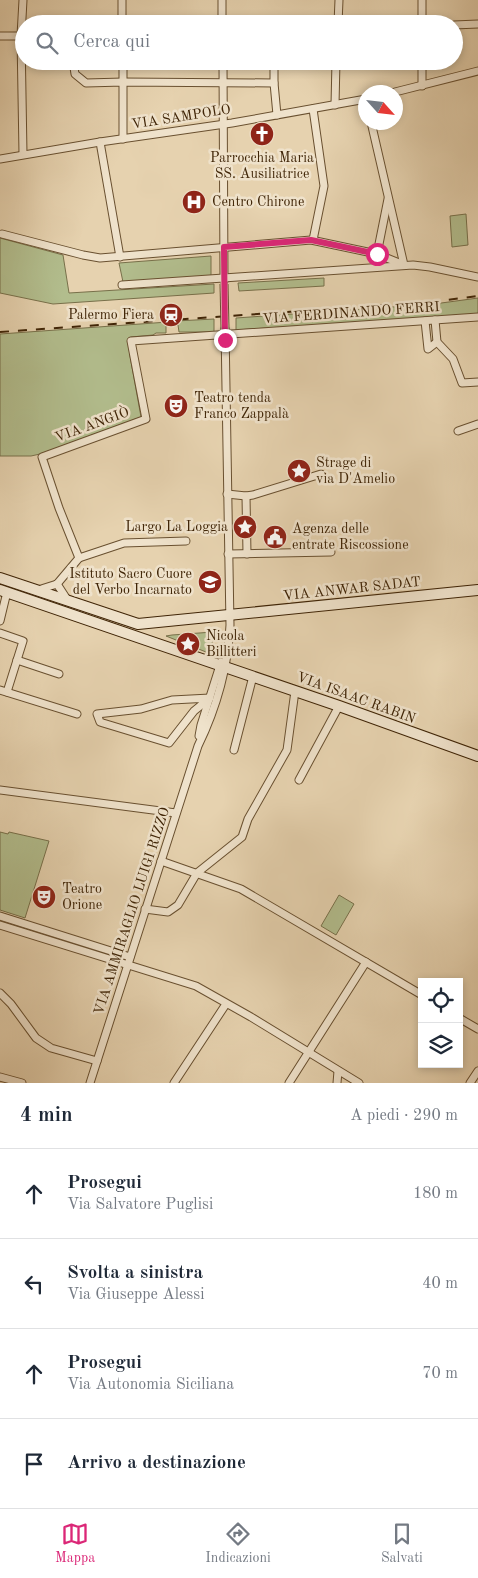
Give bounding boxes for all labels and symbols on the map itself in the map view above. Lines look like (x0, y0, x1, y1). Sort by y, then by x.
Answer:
north arrow (358, 85, 403, 130)
street label: VIA SAMPOLO (130, 102, 232, 132)
church icon: Parrocchia Maria SS. Ausiliatrice (249, 121, 275, 147)
place label: Parrocchia Maria SS. Ausiliatrice (210, 151, 314, 181)
hospital icon: Centro Chirone (181, 189, 207, 215)
place label: Centro Chirone (212, 195, 304, 209)
route start (366, 243, 389, 266)
street label: VIA FERDINANDO FERRI (262, 300, 440, 326)
station icon: Palermo Fiera (158, 302, 184, 328)
place label: Palermo Fiera (68, 308, 154, 322)
route end (214, 329, 237, 352)
place label: Teatro tenda Franco Zappalà (194, 391, 289, 421)
theatre icon: Teatro tenda Franco Zappalà (163, 393, 189, 419)
street label: VIA ANGIÒ (52, 401, 131, 445)
place label: Strage di via D'Amelio (316, 456, 395, 486)
place icon: Strage di via D'Amelio (286, 458, 312, 484)
place icon: Largo La Loggia (232, 514, 258, 540)
place label: Largo La Loggia (125, 520, 228, 534)
place label: Agenza delle entrate Riscossione (292, 522, 409, 552)
public building icon: Agenza delle entrate Riscossione (262, 524, 288, 550)
place label: Istituto Sacro Cuore del Verbo Incarnato (69, 567, 192, 597)
school or university icon: Istituto Sacro Cuore del Verbo Incarnato (197, 569, 223, 595)
street label: VIA ANWAR SADAT (282, 575, 422, 603)
place label: Nicola Billitteri (206, 629, 257, 659)
place icon: Nicola Billitteri (175, 631, 201, 657)
street label: VIA ISAAC RABIN (295, 670, 418, 726)
street label: VIA AMMIRAGLIO LUIGI RIZZO (92, 805, 172, 1017)
place label: Teatro Orione (62, 882, 102, 912)
theatre icon: Teatro Orione (31, 884, 57, 910)

